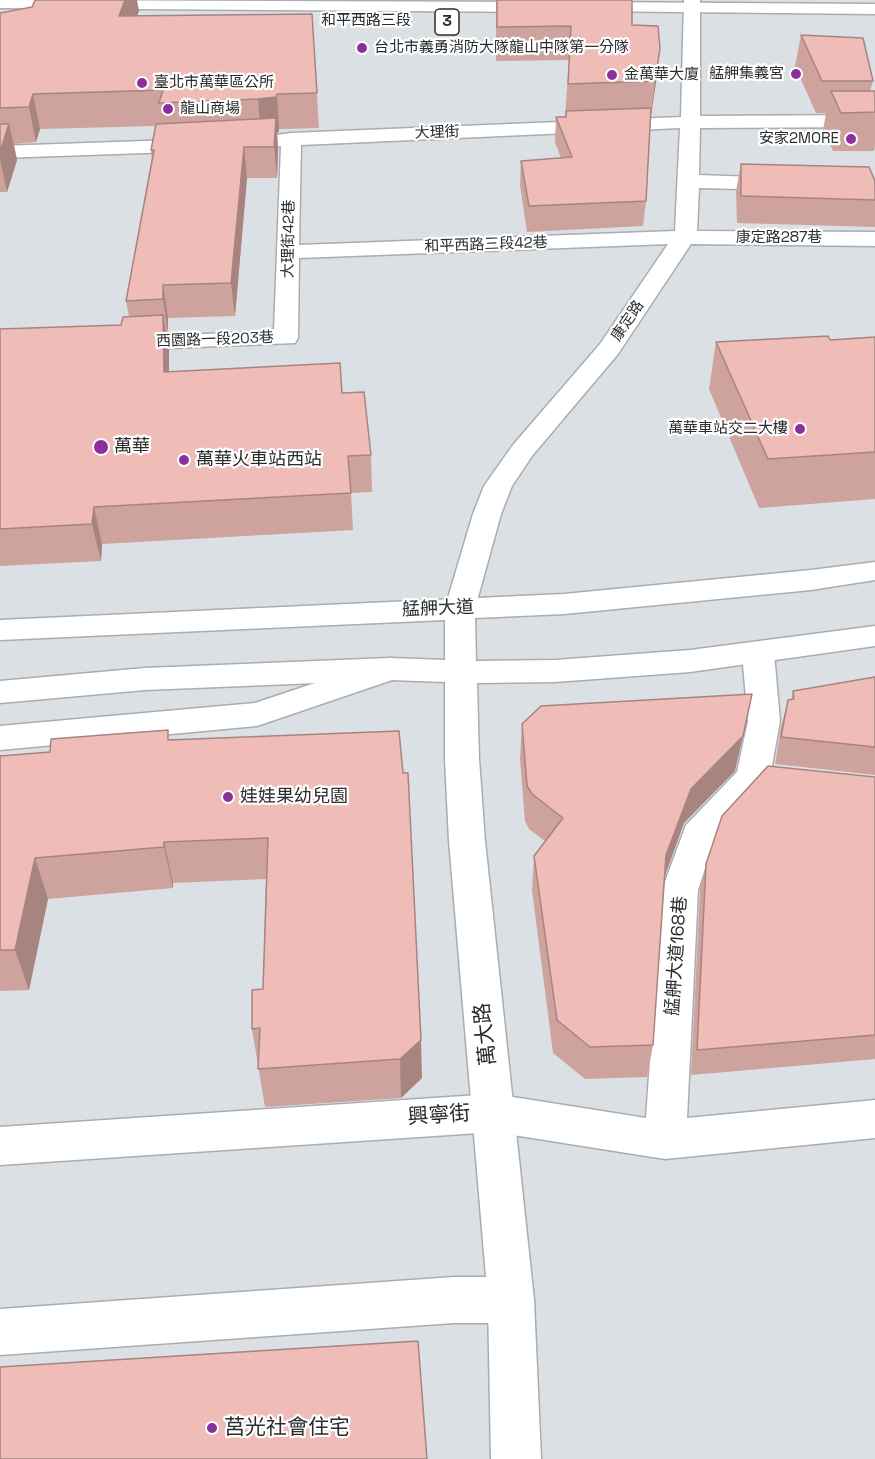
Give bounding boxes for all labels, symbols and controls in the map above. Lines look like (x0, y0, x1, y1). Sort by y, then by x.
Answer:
road number: 3 (435, 9, 459, 35)
street label: 和平西路三段 (321, 12, 411, 30)
place label: 台北市義勇消防大隊龍山中隊第一分隊 (374, 39, 629, 57)
marker: 台北市義勇消防大隊龍山中隊第一分隊 (355, 41, 369, 55)
place label: 艋舺集義宮 (709, 65, 784, 83)
place label: 金萬華大廈 (624, 66, 699, 84)
marker: 艋舺集義宮 (789, 67, 803, 81)
marker: 金萬華大廈 (605, 68, 619, 82)
place label: 臺北市萬華區公所 (154, 74, 274, 92)
marker: 臺北市萬華區公所 (135, 76, 149, 90)
place label: 龍山商場 (180, 100, 240, 118)
marker: 龍山商場 (161, 102, 175, 116)
street label: 大理街 (414, 123, 460, 143)
place label: 安家2MORE (759, 130, 839, 148)
marker: 安家2MORE (844, 132, 858, 146)
street label: 大理街42巷 (279, 200, 299, 278)
street label: 康定路287巷 (736, 229, 822, 247)
street label: 和平西路三段42巷 (424, 234, 548, 256)
street label: 康定路 (608, 297, 648, 345)
street label: 西園路一段203巷 (156, 329, 274, 351)
place label: 萬華車站交二大樓 (668, 420, 788, 438)
marker: 萬華車站交二大樓 (793, 422, 807, 436)
place label: 萬華 (114, 436, 150, 458)
marker: 萬華 (92, 438, 110, 456)
place label: 萬華火車站西站 (196, 449, 322, 471)
marker: 萬華火車站西站 (177, 453, 191, 467)
street label: 艋舺大道 (402, 597, 474, 621)
place label: 娃娃果幼兒園 (240, 786, 348, 808)
marker: 娃娃果幼兒園 (221, 790, 235, 804)
street label: 艋舺大道168巷 (662, 896, 692, 1016)
street label: 萬大路 (470, 1001, 502, 1067)
street label: 興寧街 (407, 1101, 471, 1131)
place label: 莒光社會住宅 (224, 1415, 350, 1441)
marker: 莒光社會住宅 (205, 1421, 219, 1435)

